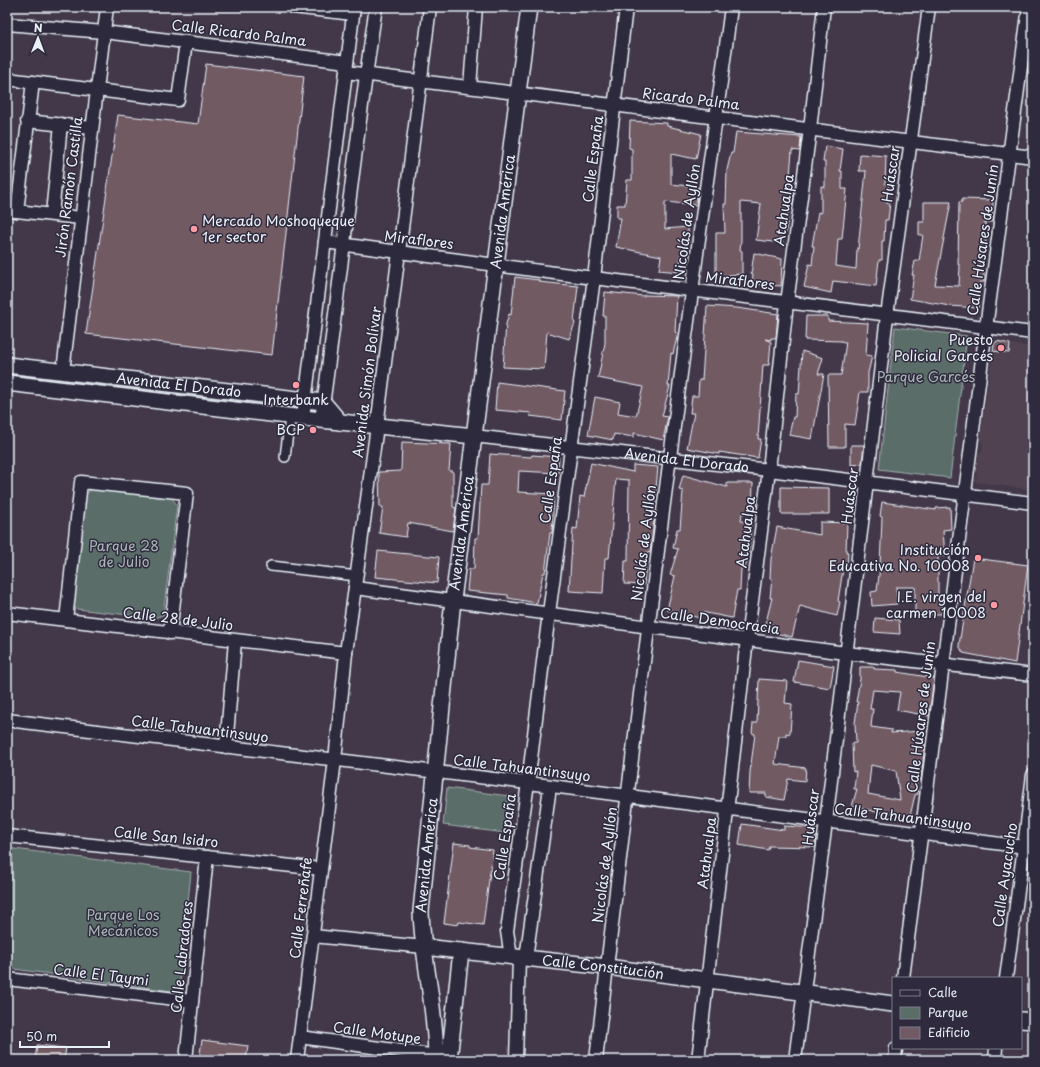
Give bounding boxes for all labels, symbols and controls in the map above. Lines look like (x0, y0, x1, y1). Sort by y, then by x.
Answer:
street label: Calle Ricardo Palma (171, 14, 309, 51)
north arrow (18, 18, 58, 58)
text: N (34, 19, 43, 36)
street label: Ricardo Palma (641, 82, 742, 115)
street label: Calle España (577, 114, 608, 204)
street label: Jirón Ramón Castilla (49, 115, 88, 259)
street label: Huáscar (876, 144, 905, 204)
street label: Avenida América (485, 153, 520, 270)
street label: Nicolás de Ayllón (668, 162, 705, 281)
street label: Calle Húsares de Junín (961, 163, 1004, 317)
street label: Atahualpa (768, 172, 799, 247)
place label: Mercado Moshoqueque 1er sector (202, 210, 355, 247)
marker: Mercado Moshoqueque 1er sector (189, 224, 199, 234)
street label: Miraflores (383, 225, 455, 254)
street label: Miraflores (704, 266, 776, 295)
street label: Avenida Simón Bolívar (347, 305, 386, 459)
place label: Puesto Policial Garcés (894, 329, 993, 366)
marker: Puesto Policial Garcés (996, 343, 1006, 353)
park label: Parque Garcés (877, 366, 975, 387)
street label: Avenida El Dorado (115, 367, 243, 402)
marker: Interbank (291, 380, 301, 390)
place label: Interbank (263, 389, 329, 410)
place label: BCP (277, 419, 305, 440)
marker: BCP (308, 425, 318, 435)
street label: Calle España (534, 435, 567, 525)
street label: Avenida El Dorado (623, 442, 750, 478)
street label: Huáscar (836, 466, 863, 525)
street label: Avenida América (443, 474, 479, 592)
street label: Nicolás de Ayllón (626, 483, 661, 602)
street label: Atahualpa (731, 494, 760, 569)
park label: Parque 28 de Julio (89, 535, 159, 572)
place label: Institución Educativa No. 10008 (829, 539, 970, 576)
marker: Institución Educativa No. 10008 (973, 553, 983, 563)
place label: I.E. virgen del carmen 10008 (886, 586, 986, 623)
marker: I.E. virgen del carmen 10008 (989, 600, 999, 610)
street label: Calle 28 de Julio (122, 601, 235, 636)
street label: Calle Democracia (659, 602, 782, 639)
street label: Calle Húsares de Junín (901, 640, 940, 794)
street label: Calle Tahuantinsuyo (130, 710, 270, 747)
street label: Calle Tahuantinsuyo (452, 749, 592, 786)
street label: Huáscar (797, 787, 824, 846)
street label: Calle España (488, 792, 521, 882)
street label: Avenida América (410, 797, 443, 914)
street label: Calle Tahuantinsuyo (833, 798, 973, 835)
street label: Nicolás de Ayllón (587, 805, 622, 924)
street label: Atahualpa (692, 815, 721, 890)
street label: Calle San Isidro (113, 821, 220, 852)
street label: Calle Ayacucho (987, 821, 1022, 928)
street label: Calle Ferreñafe (284, 856, 317, 960)
street label: Calle Labradores (165, 900, 198, 1014)
park label: Parque Los Mecánicos (86, 904, 160, 941)
street label: Calle Constitución (541, 949, 665, 984)
street label: Calle El Taymi (52, 958, 150, 991)
legend (892, 977, 1022, 1049)
text: Calle (928, 983, 958, 1001)
text: Parque (928, 1003, 968, 1021)
street label: Calle Motupe (332, 1016, 423, 1049)
scale bar (20, 1023, 109, 1049)
text: Edificio (928, 1023, 970, 1041)
text: 50 m (26, 1027, 57, 1045)

